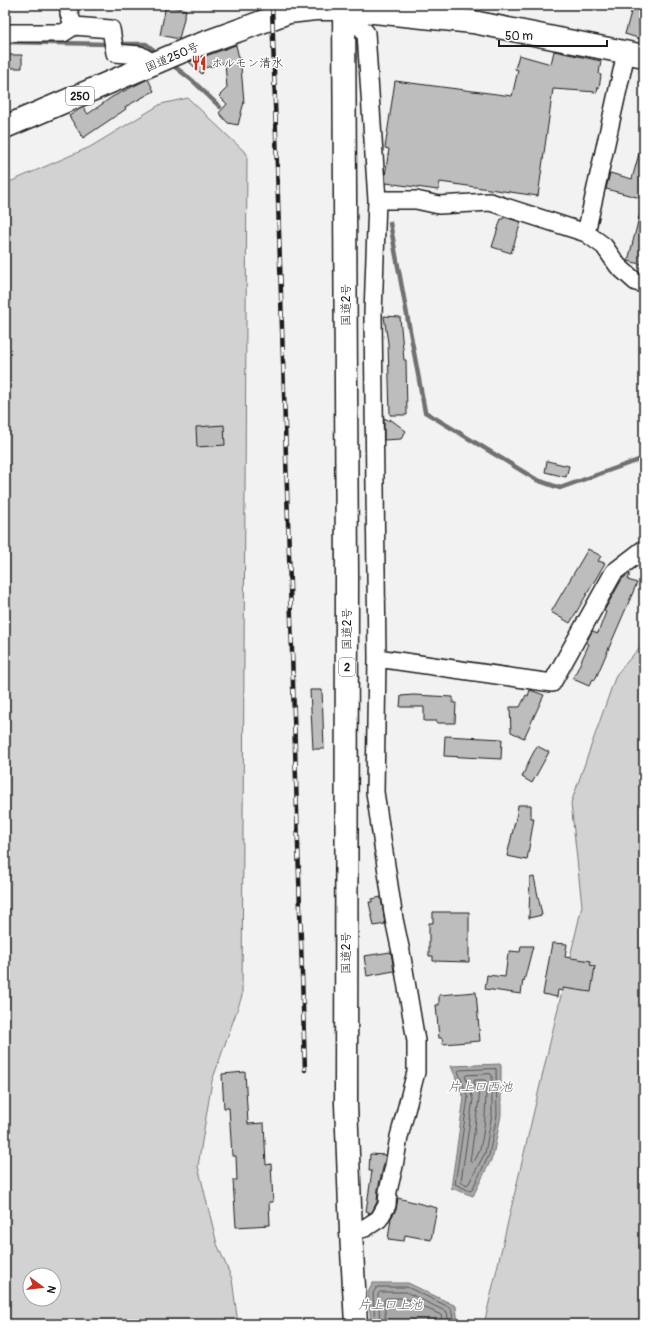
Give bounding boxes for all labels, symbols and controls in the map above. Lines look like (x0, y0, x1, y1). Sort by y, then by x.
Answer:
scale bar (499, 22, 607, 48)
text: 50 m (505, 29, 533, 44)
street label: 国道250号 (143, 39, 202, 76)
restaurant icon: ホルモン清水 (190, 54, 208, 72)
place label: ホルモン清水 (211, 56, 283, 71)
road number: 250 (66, 87, 94, 105)
street label: 国道2号 (339, 284, 354, 326)
street label: 国道2号 (340, 608, 355, 650)
road number: 2 (339, 658, 355, 676)
street label: 国道2号 (339, 932, 354, 974)
water label: 片上口西池 (447, 1079, 513, 1095)
north arrow (22, 1267, 62, 1307)
text: N (44, 1284, 58, 1295)
water label: 片上口上池 (357, 1297, 423, 1313)

